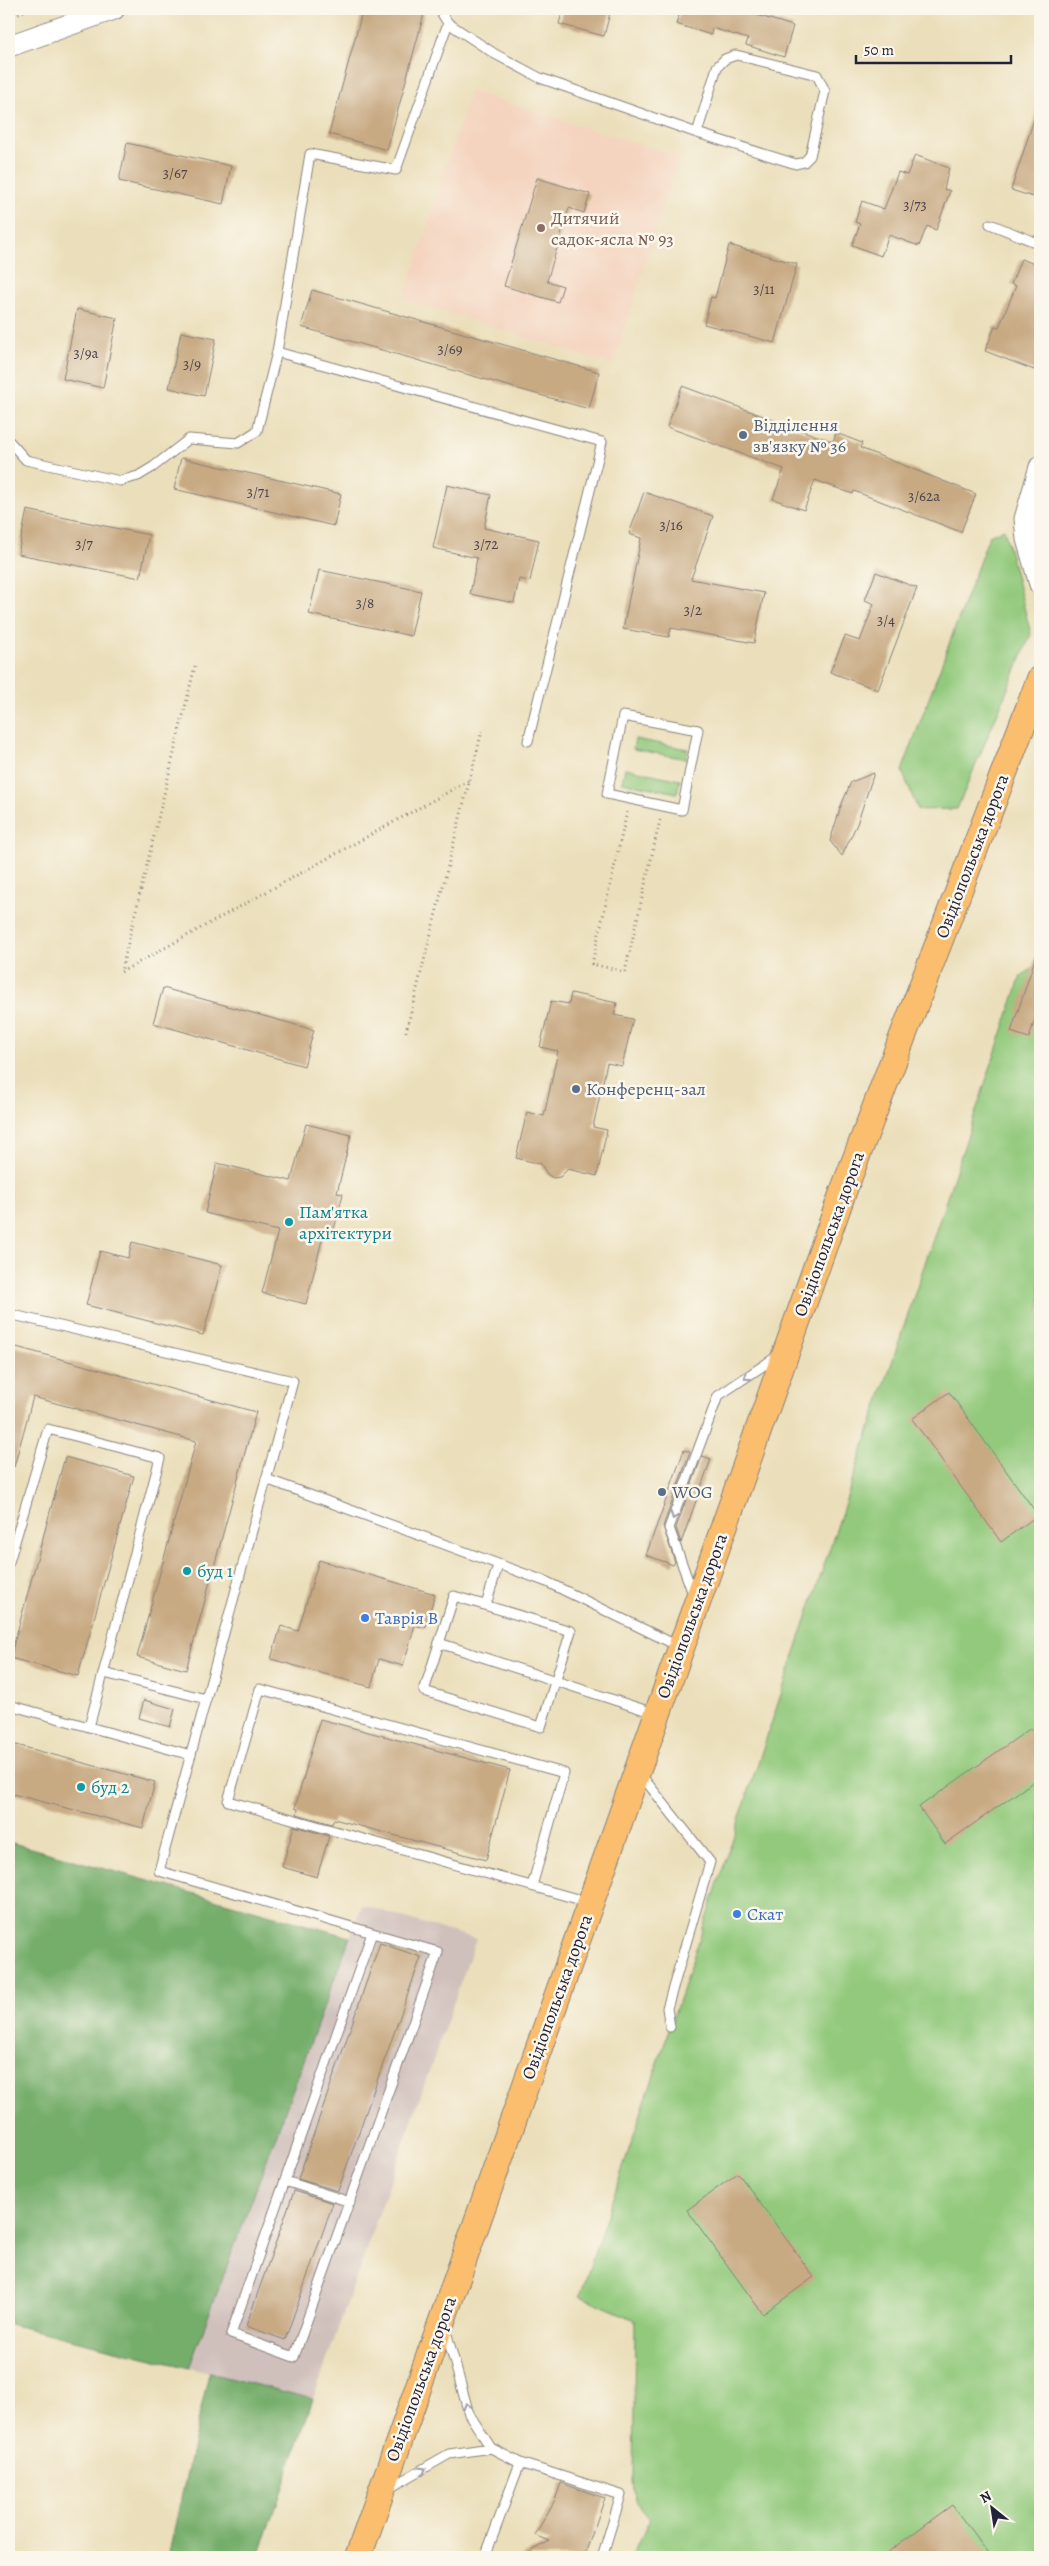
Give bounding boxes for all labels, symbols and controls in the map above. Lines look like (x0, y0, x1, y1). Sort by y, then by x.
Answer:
scale bar (856, 32, 1012, 64)
text: 50 m (864, 40, 894, 60)
house number: 3/67 (163, 163, 188, 183)
house number: 3/73 (903, 195, 927, 215)
place label: Дитячий садок-ясла № 93 (551, 206, 674, 251)
marker: Дитячий садок-ясла № 93 (535, 222, 547, 234)
house number: 3/11 (753, 279, 775, 299)
house number: 3/69 (438, 339, 463, 359)
house number: 3/9а (74, 343, 99, 363)
house number: 3/9 (183, 354, 201, 374)
place label: Відділення зв'язку № 36 (753, 413, 846, 458)
marker: Відділення зв'язку № 36 (737, 429, 749, 441)
house number: 3/71 (247, 482, 269, 502)
house number: 3/62а (908, 486, 940, 506)
house number: 3/16 (659, 515, 683, 535)
house number: 3/7 (75, 534, 93, 554)
house number: 3/72 (474, 534, 498, 554)
house number: 3/8 (356, 593, 374, 613)
house number: 3/2 (684, 600, 702, 620)
house number: 3/4 (877, 610, 895, 630)
street label: Овідіопольська дорога (930, 770, 1015, 942)
place label: Конференц-зал (586, 1077, 706, 1101)
marker: Конференц-зал (570, 1083, 582, 1095)
street label: Овідіопольська дорога (788, 1147, 870, 1320)
place label: Пам'ятка архітектури (299, 1200, 392, 1245)
marker: Пам'ятка архітектури (283, 1216, 295, 1228)
one-way arrow (743, 1370, 752, 1380)
place label: WOG (671, 1480, 713, 1504)
marker: WOG (656, 1486, 668, 1498)
one-way arrow (670, 1511, 680, 1520)
street label: Овідіопольська дорога (651, 1529, 733, 1702)
place label: буд 1 (197, 1559, 233, 1583)
marker: буд 1 (181, 1565, 193, 1577)
place label: Таврія В (375, 1606, 438, 1630)
marker: Таврія В (359, 1612, 371, 1624)
place label: буд 2 (91, 1775, 130, 1799)
marker: буд 2 (75, 1781, 87, 1793)
place label: Скат (747, 1902, 783, 1926)
marker: Скат (731, 1908, 743, 1920)
street label: Овідіопольська дорога (516, 1910, 598, 2083)
street label: Овідіопольська дорога (380, 2292, 462, 2465)
one-way arrow (462, 2402, 472, 2411)
one-way arrow (417, 2466, 426, 2476)
north arrow (966, 2484, 1016, 2534)
text: N (977, 2486, 995, 2508)

